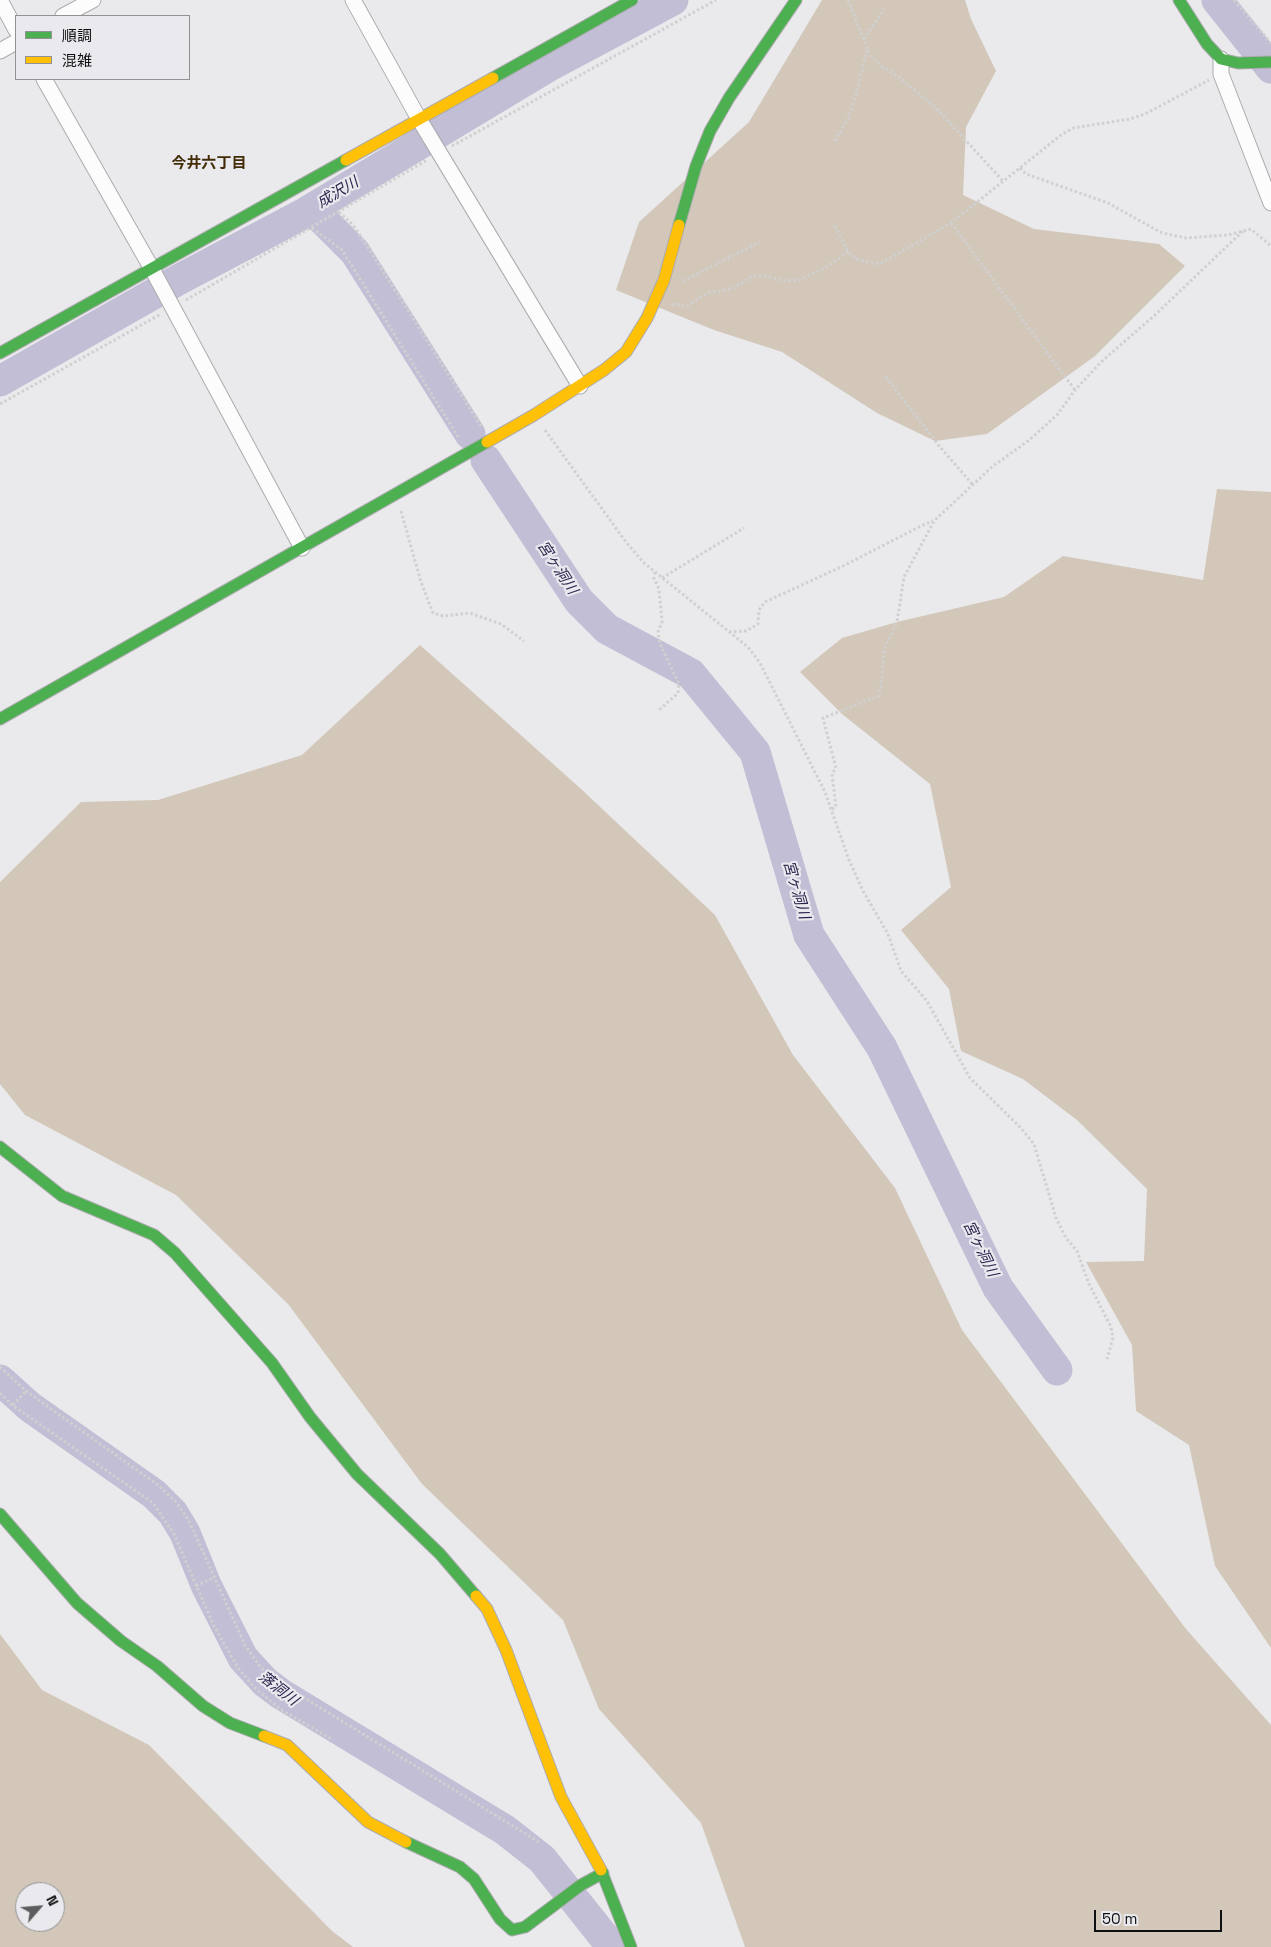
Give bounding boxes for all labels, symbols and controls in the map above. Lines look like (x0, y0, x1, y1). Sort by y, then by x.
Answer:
legend (15, 15, 190, 80)
text: 順調 (62, 26, 92, 45)
text: 混雑 (62, 51, 92, 70)
district label: 今井六丁目 (172, 155, 246, 173)
water label: 成沢川 (314, 174, 362, 212)
water label: 宮ヶ洞川 (533, 538, 581, 598)
water label: 宮ヶ洞川 (779, 859, 813, 921)
water label: 宮ヶ洞川 (959, 1218, 1001, 1280)
water label: 落洞川 (255, 1668, 301, 1710)
north arrow (15, 1882, 65, 1932)
text: N (42, 1892, 63, 1909)
scale bar (1096, 1900, 1224, 1932)
text: 50 m (1102, 1909, 1137, 1928)

